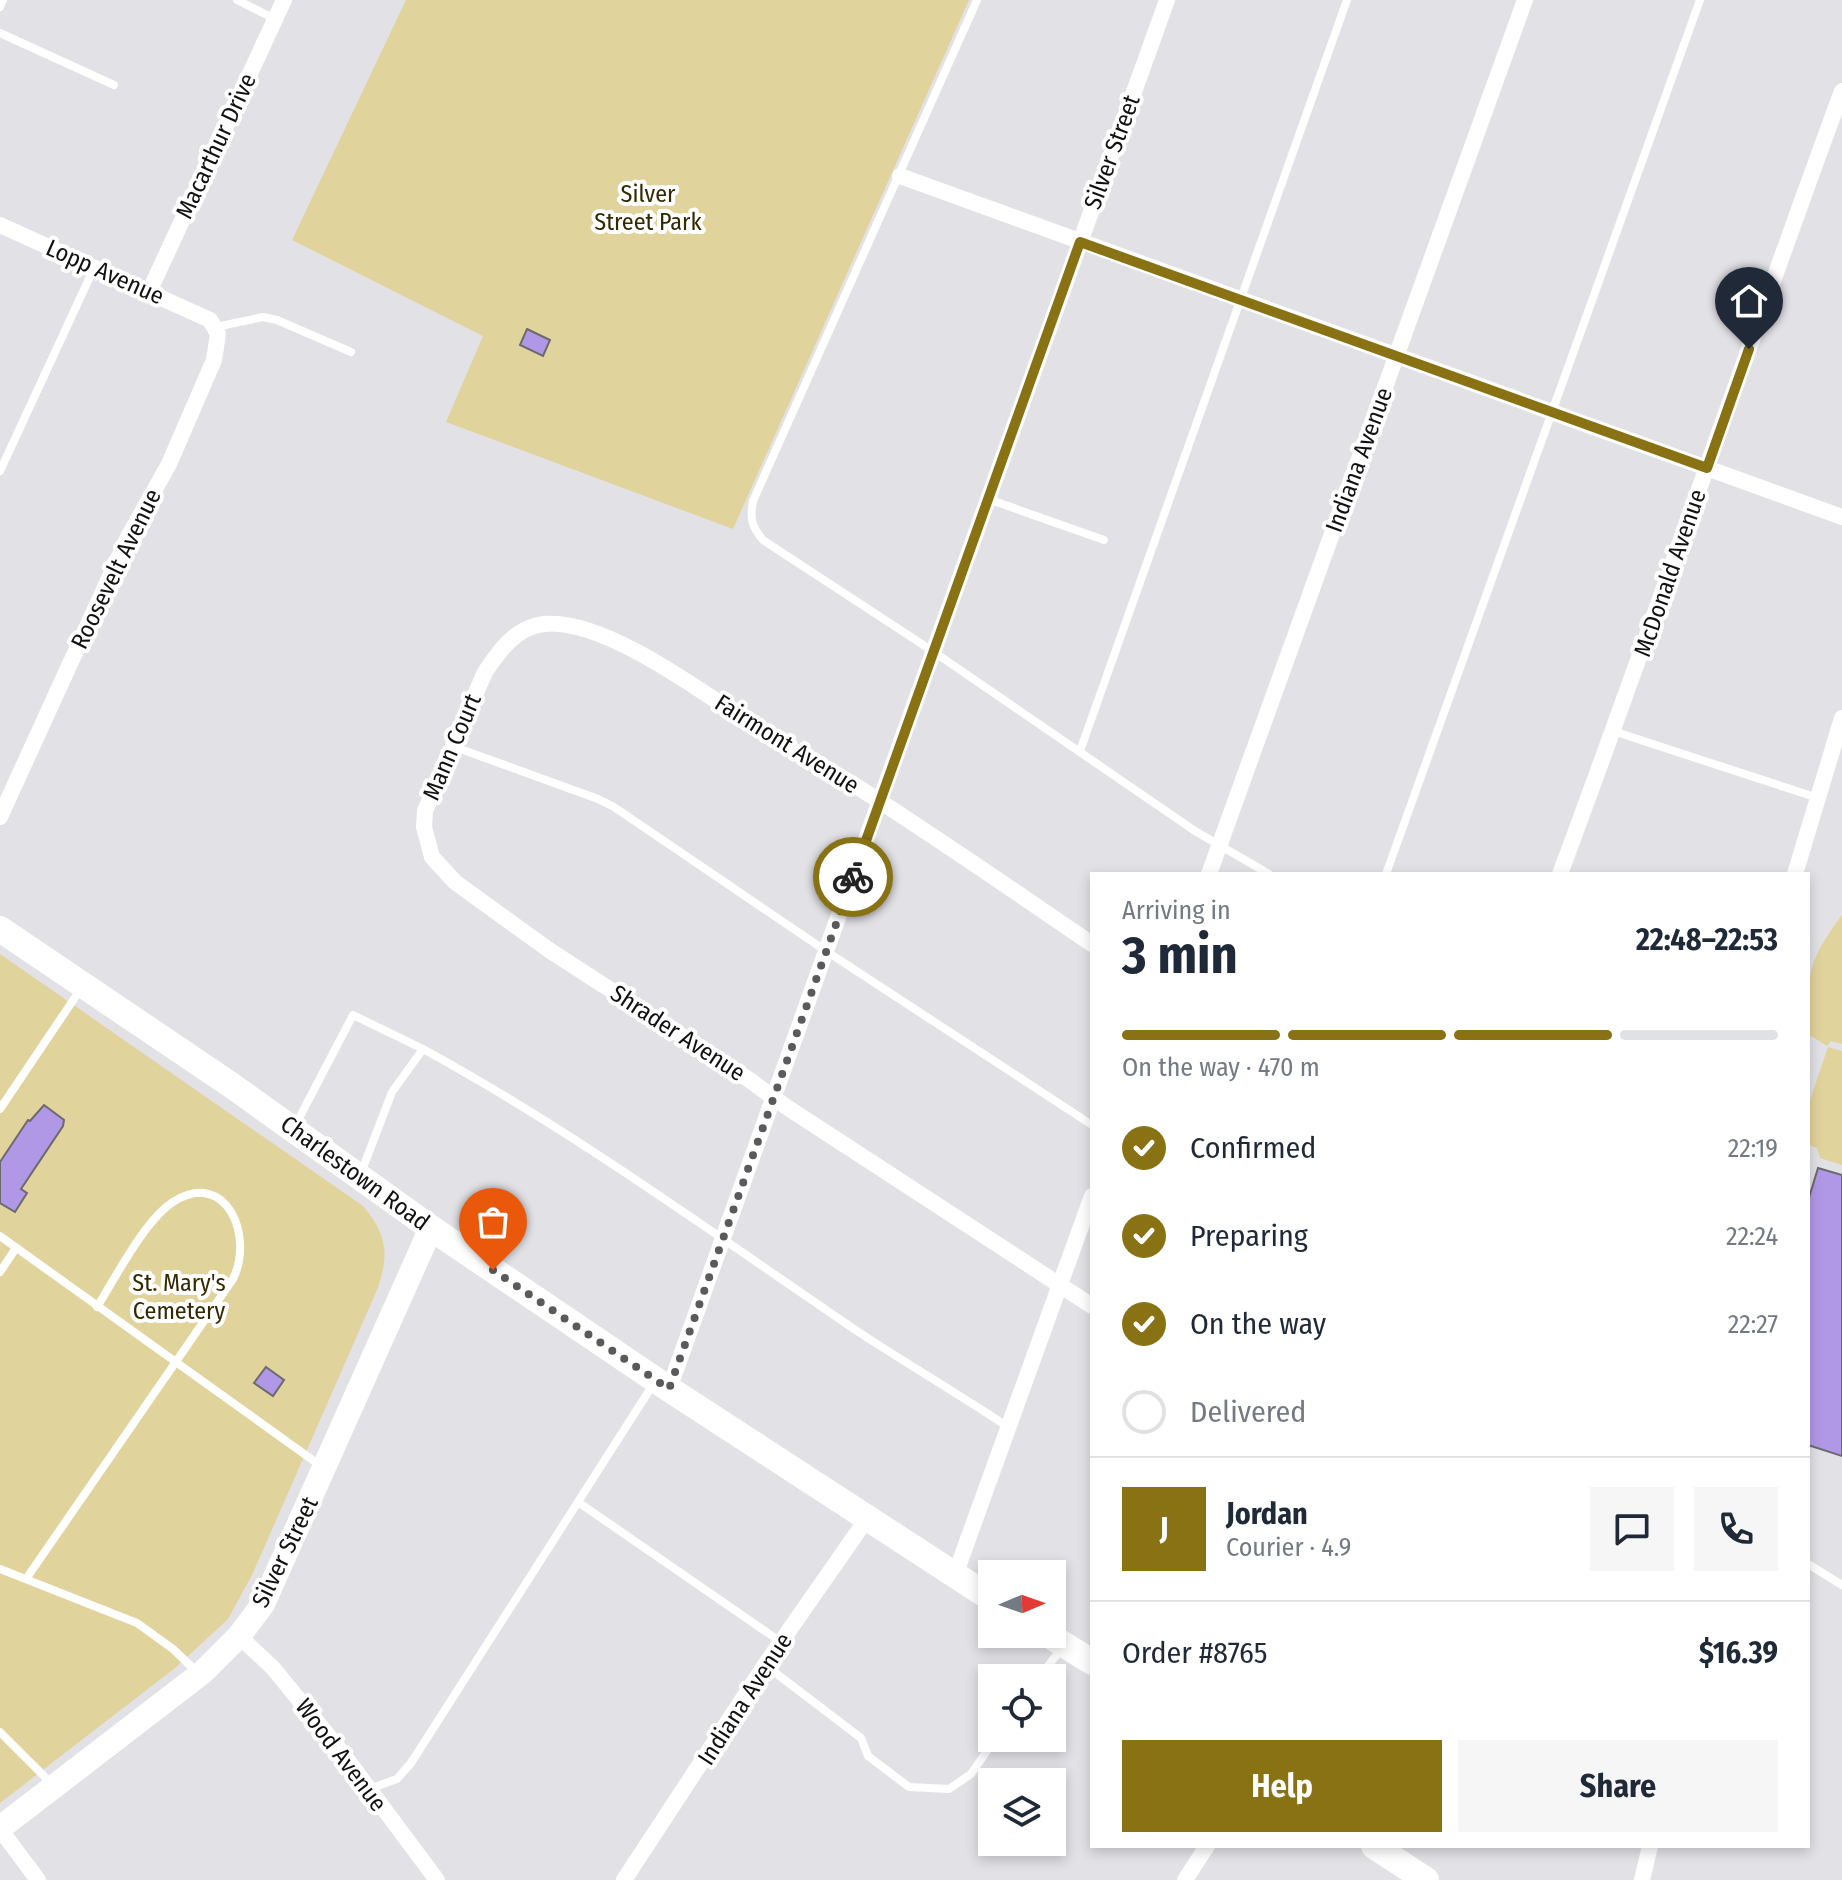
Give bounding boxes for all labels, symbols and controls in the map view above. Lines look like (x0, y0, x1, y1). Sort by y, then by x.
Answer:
street label: Macarthur Drive (170, 69, 262, 223)
street label: Silver Street (1078, 91, 1146, 213)
park label: Silver Street Park (594, 180, 702, 236)
street label: Lopp Avenue (42, 234, 168, 310)
pin (1715, 267, 1783, 349)
icon: home (1727, 279, 1771, 323)
street label: Indiana Avenue (1320, 384, 1398, 536)
street label: Roosevelt Avenue (65, 484, 167, 654)
street label: McDonald Avenue (1628, 486, 1712, 660)
street label: Mann Court (417, 689, 487, 804)
street label: Fairmont Avenue (710, 689, 864, 799)
courier (813, 837, 893, 917)
icon: bike (831, 855, 875, 899)
text: Arriving in (1122, 895, 1231, 926)
text: 22:48–22:53 (1636, 922, 1778, 958)
text: 3 min (1122, 924, 1238, 987)
street label: Shrader Avenue (605, 979, 751, 1087)
text: On the way · 470 m (1122, 1052, 1320, 1083)
street label: Charlestown Road (275, 1110, 435, 1236)
icon: check (1122, 1126, 1166, 1170)
text: Confirmed (1190, 1130, 1316, 1166)
text: 22:19 (1728, 1133, 1778, 1164)
pin (459, 1188, 527, 1270)
icon: bag (471, 1200, 515, 1244)
icon: check (1122, 1214, 1166, 1258)
text: Preparing (1190, 1218, 1308, 1254)
text: 22:24 (1726, 1221, 1778, 1252)
park label: St. Mary's Cemetery (132, 1269, 226, 1325)
icon: check (1122, 1302, 1166, 1346)
text: On the way (1190, 1306, 1326, 1342)
text: 22:27 (1728, 1309, 1778, 1340)
text: Delivered (1190, 1394, 1306, 1430)
button: chat (1590, 1487, 1674, 1571)
button: phone (1694, 1487, 1778, 1571)
street label: Silver Street (246, 1492, 324, 1612)
text: Jordan (1226, 1496, 1308, 1532)
text: J (1160, 1511, 1168, 1547)
text: Courier · 4.9 (1226, 1532, 1351, 1563)
north arrow (978, 1560, 1066, 1648)
map controls (978, 1560, 1066, 1856)
street label: Indiana Avenue (692, 1628, 798, 1770)
text: Order #8765 (1122, 1635, 1268, 1671)
text: $16.39 (1699, 1635, 1778, 1671)
button: locate (978, 1664, 1066, 1752)
street label: Wood Avenue (290, 1693, 392, 1817)
button: Help (1122, 1740, 1442, 1832)
button: Share (1458, 1740, 1778, 1832)
button: layers (978, 1768, 1066, 1856)

